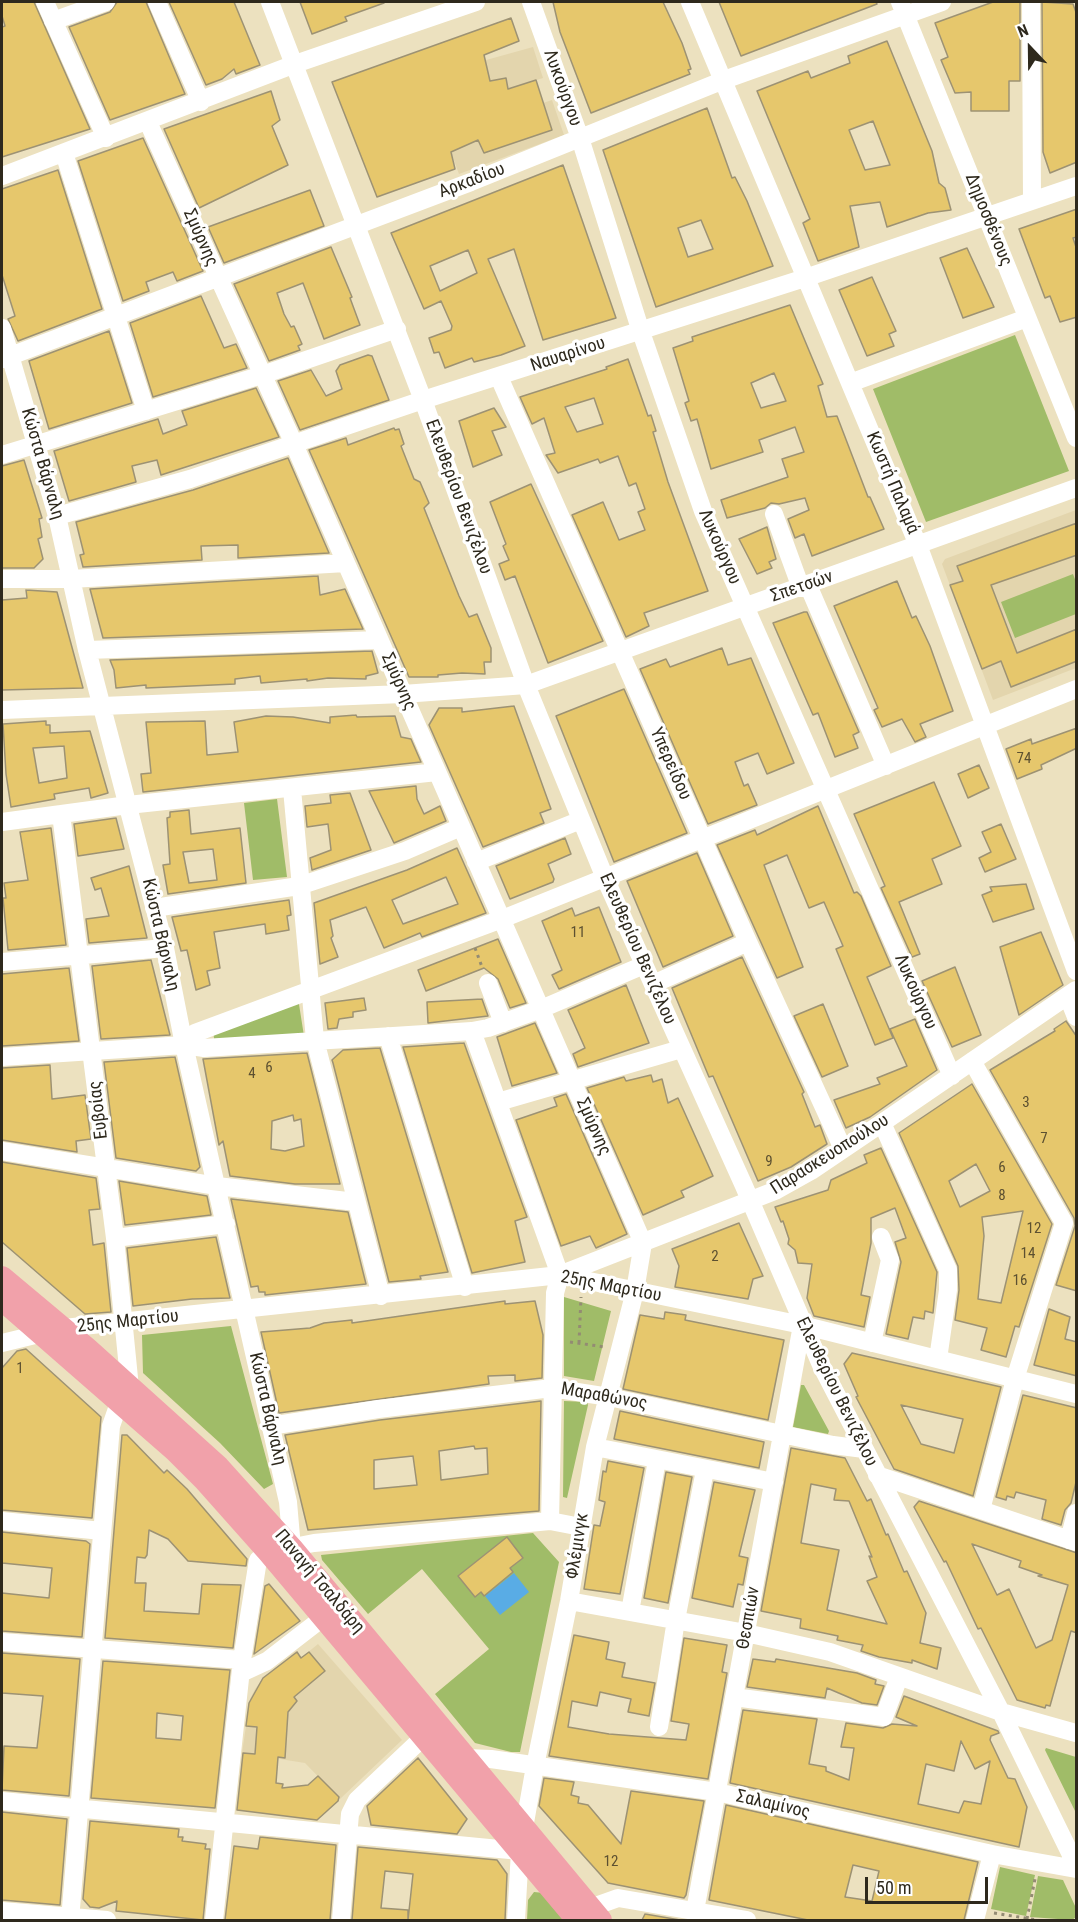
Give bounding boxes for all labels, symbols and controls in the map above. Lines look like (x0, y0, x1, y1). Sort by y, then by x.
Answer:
north arrow (1000, 18, 1060, 78)
text: N (1015, 20, 1031, 41)
street label: Λυκούργου (538, 47, 586, 129)
street label: Αρκαδίου (436, 159, 508, 203)
street label: Δημοσθένους (960, 170, 1016, 270)
street label: Σμύρνης (178, 206, 222, 270)
street label: Ναυαρίνου (528, 333, 608, 377)
street label: Κώστα Βάρναλη (16, 406, 68, 522)
street label: Ελευθερίου Βενιζέλου (420, 417, 496, 577)
street label: Κωστή Παλαμά (861, 429, 923, 537)
street label: Λυκούργου (693, 506, 745, 588)
street label: Σπετσών (768, 566, 836, 608)
street label: Σμύρνης (376, 650, 420, 714)
street label: Υπερείδου (645, 725, 695, 803)
house number: 74 (1017, 750, 1031, 768)
street label: Ελευθερίου Βενιζέλου (594, 870, 680, 1028)
street label: Κώστα Βάρναλη (137, 877, 183, 993)
house number: 11 (571, 924, 585, 942)
street label: Λυκούργου (889, 951, 941, 1033)
house number: 6 (265, 1059, 273, 1077)
house number: 4 (248, 1065, 256, 1083)
street label: Ευβοίας (85, 1080, 113, 1140)
house number: 3 (1022, 1094, 1030, 1112)
street label: Σμύρνης (571, 1095, 615, 1159)
street label: Παρασκευοπούλου (767, 1110, 893, 1200)
house number: 7 (1040, 1130, 1048, 1148)
house number: 9 (765, 1153, 773, 1171)
house number: 6 (998, 1159, 1006, 1177)
house number: 8 (998, 1187, 1006, 1205)
house number: 12 (1027, 1220, 1041, 1238)
house number: 14 (1021, 1245, 1035, 1263)
house number: 2 (711, 1248, 719, 1266)
street label: 25ης Μαρτίου (559, 1267, 663, 1307)
house number: 16 (1013, 1272, 1027, 1290)
street label: 25ης Μαρτίου (76, 1306, 180, 1338)
street label: Ελευθερίου Βενιζέλου (791, 1314, 881, 1470)
street label: Κώστα Βάρναλη (244, 1351, 290, 1467)
house number: 1 (16, 1360, 24, 1378)
street label: Μαραθώνος (559, 1379, 649, 1415)
street label: Φλέμινγκ (562, 1511, 594, 1581)
street label: Παναγή Τσαλδάρη (269, 1526, 369, 1638)
street label: Θεσπιών (733, 1585, 765, 1651)
street label: Σαλαμίνος (734, 1786, 812, 1824)
house number: 12 (604, 1853, 618, 1871)
scale bar (868, 1865, 991, 1903)
text: 50 m (876, 1877, 911, 1898)

